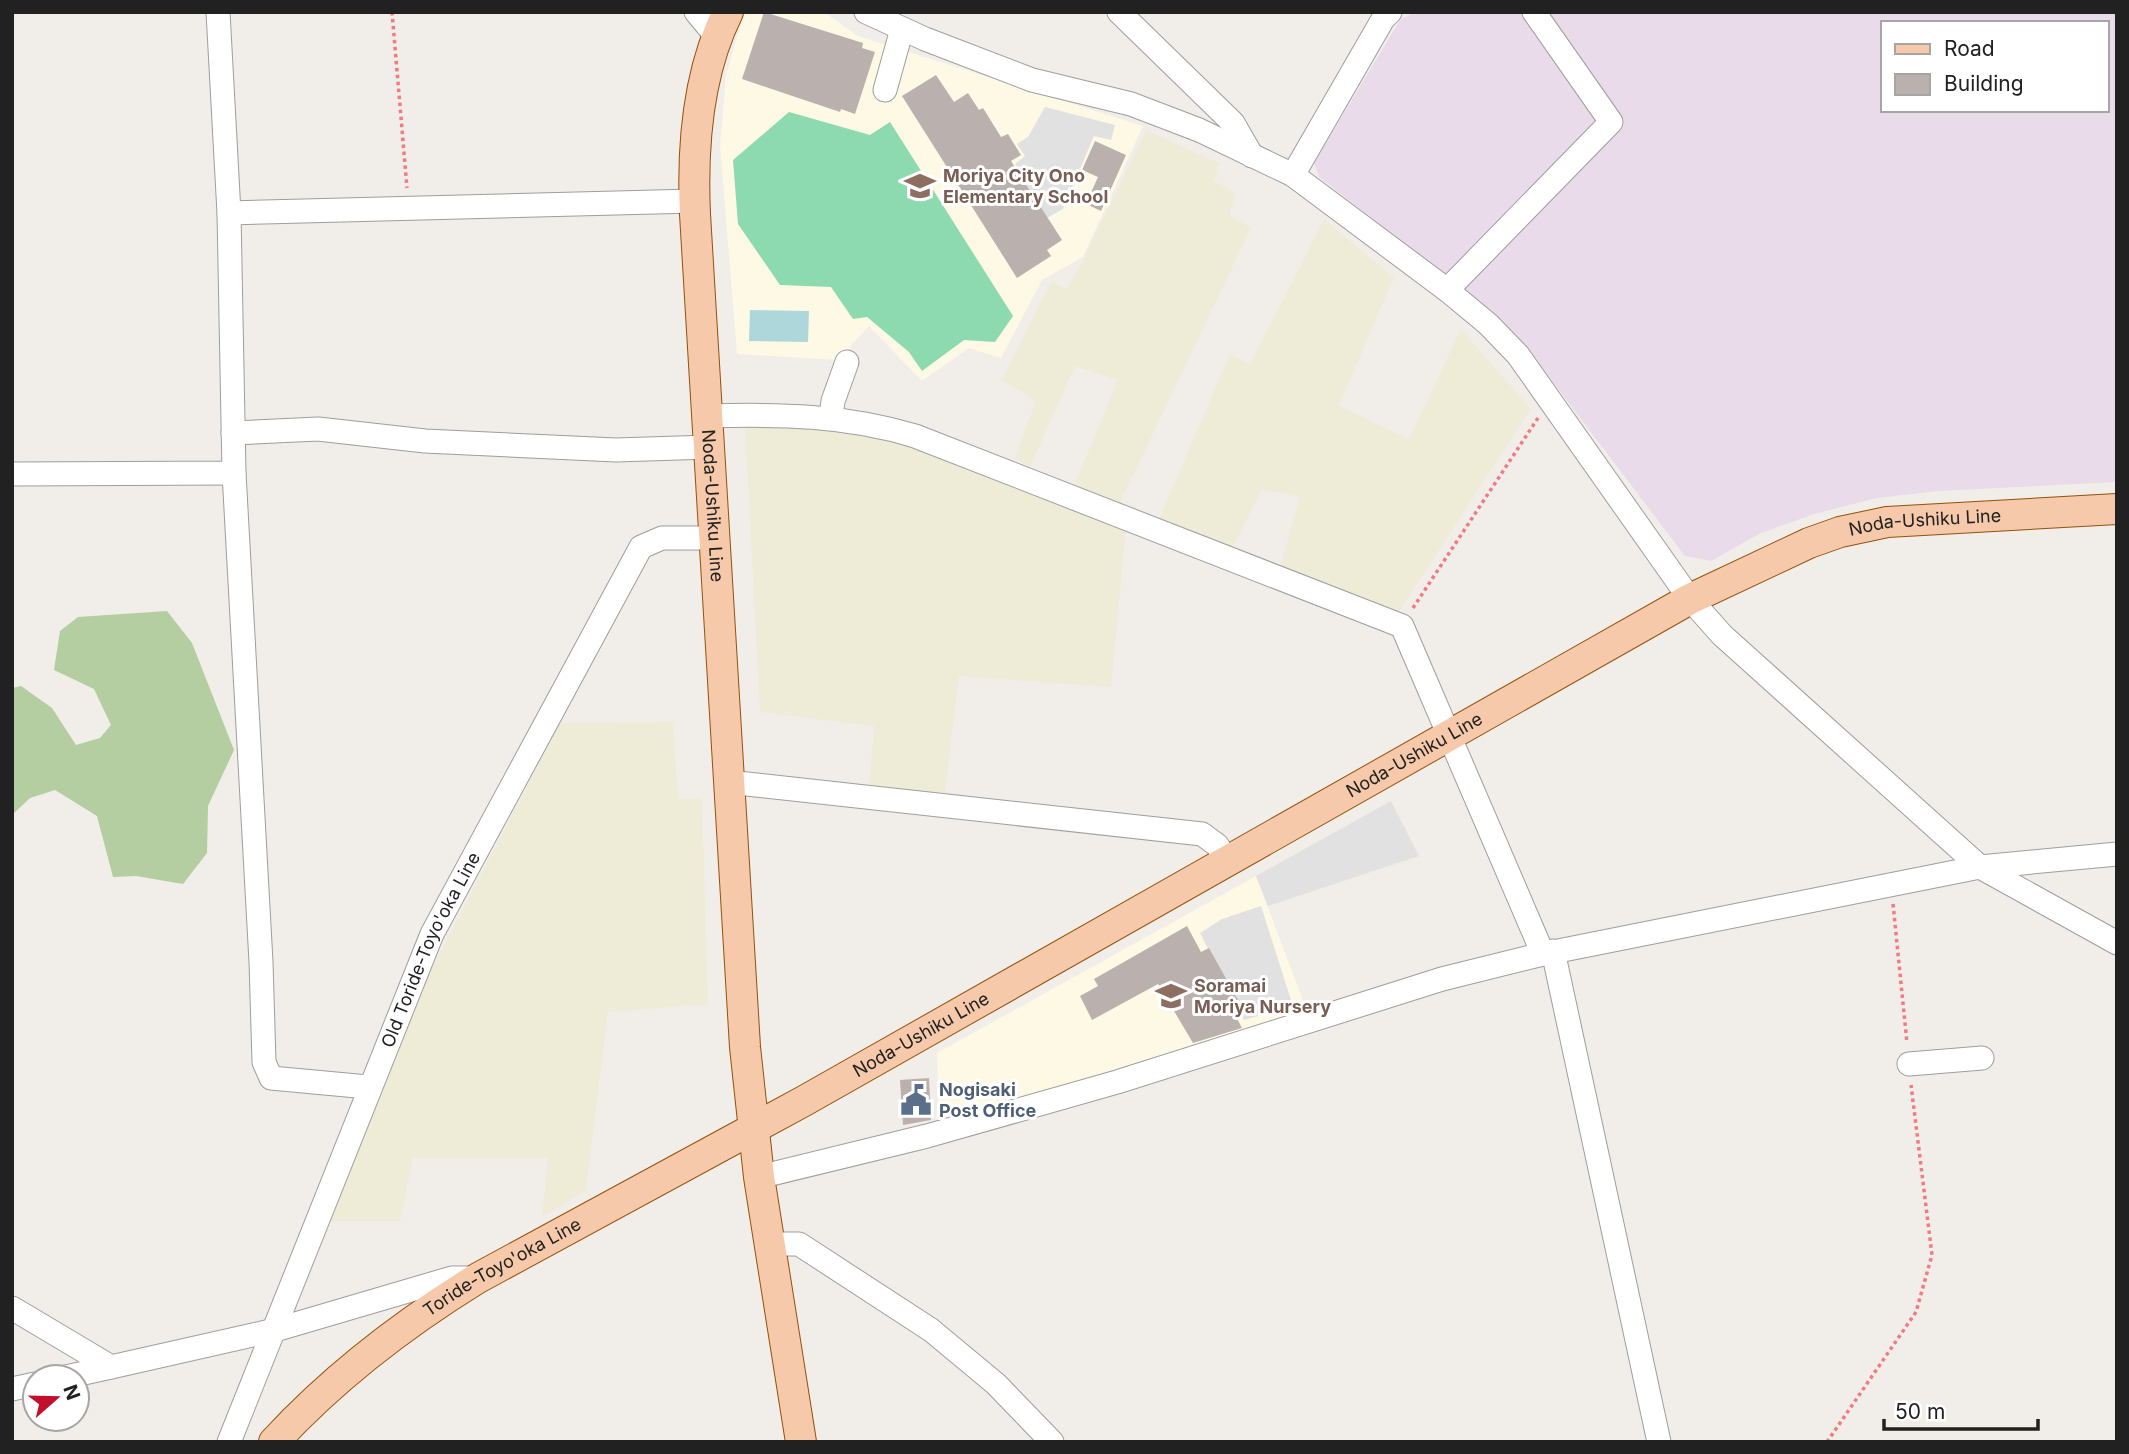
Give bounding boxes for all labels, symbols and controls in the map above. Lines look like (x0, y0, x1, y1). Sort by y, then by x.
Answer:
legend (1881, 21, 2108, 112)
text: Road (1944, 36, 1995, 61)
text: Building (1944, 71, 2024, 96)
place label: Moriya City Ono Elementary School (943, 165, 1108, 207)
school or university icon: Moriya City Ono Elementary School (903, 169, 937, 203)
street label: Noda-Ushiku Line (698, 429, 728, 583)
street label: Noda-Ushiku Line (1847, 505, 2002, 540)
street label: Noda-Ushiku Line (1342, 708, 1486, 802)
street label: Old Toride-Toyo'oka Line (377, 848, 484, 1050)
place label: Soramai Moriya Nursery (1194, 975, 1331, 1017)
school or university icon: Soramai Moriya Nursery (1154, 979, 1188, 1013)
street label: Noda-Ushiku Line (849, 987, 993, 1081)
place label: Nogisaki Post Office (939, 1079, 1037, 1121)
public building icon: Nogisaki Post Office (899, 1083, 933, 1117)
street label: Toride-Toyo'oka Line (419, 1213, 584, 1321)
north arrow (21, 1363, 91, 1433)
text: N (58, 1382, 85, 1403)
scale bar (1884, 1388, 2038, 1432)
text: 50 m (1895, 1399, 1945, 1424)

